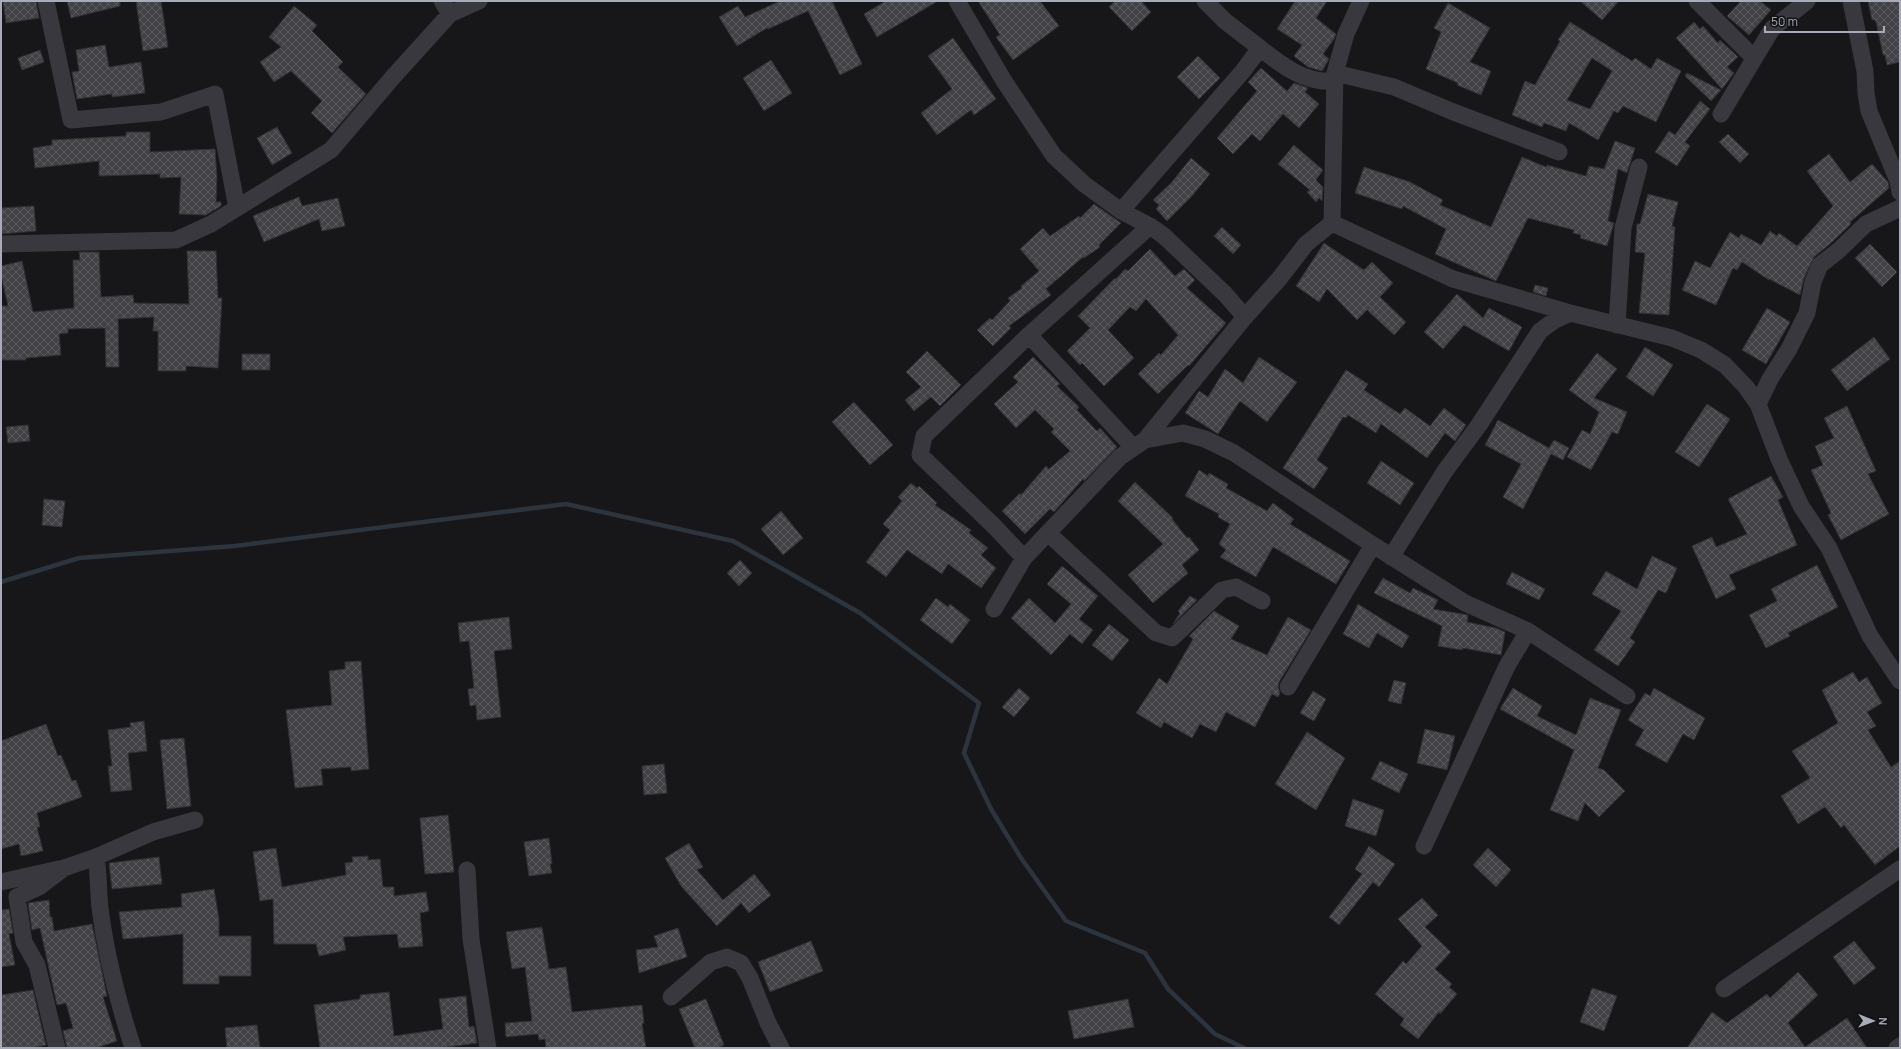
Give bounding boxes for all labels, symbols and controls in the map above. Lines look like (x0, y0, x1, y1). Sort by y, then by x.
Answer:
scale bar (1765, 8, 1884, 34)
text: 50 m (1771, 13, 1798, 30)
north arrow (1853, 1001, 1893, 1041)
text: N (1876, 1017, 1891, 1025)

